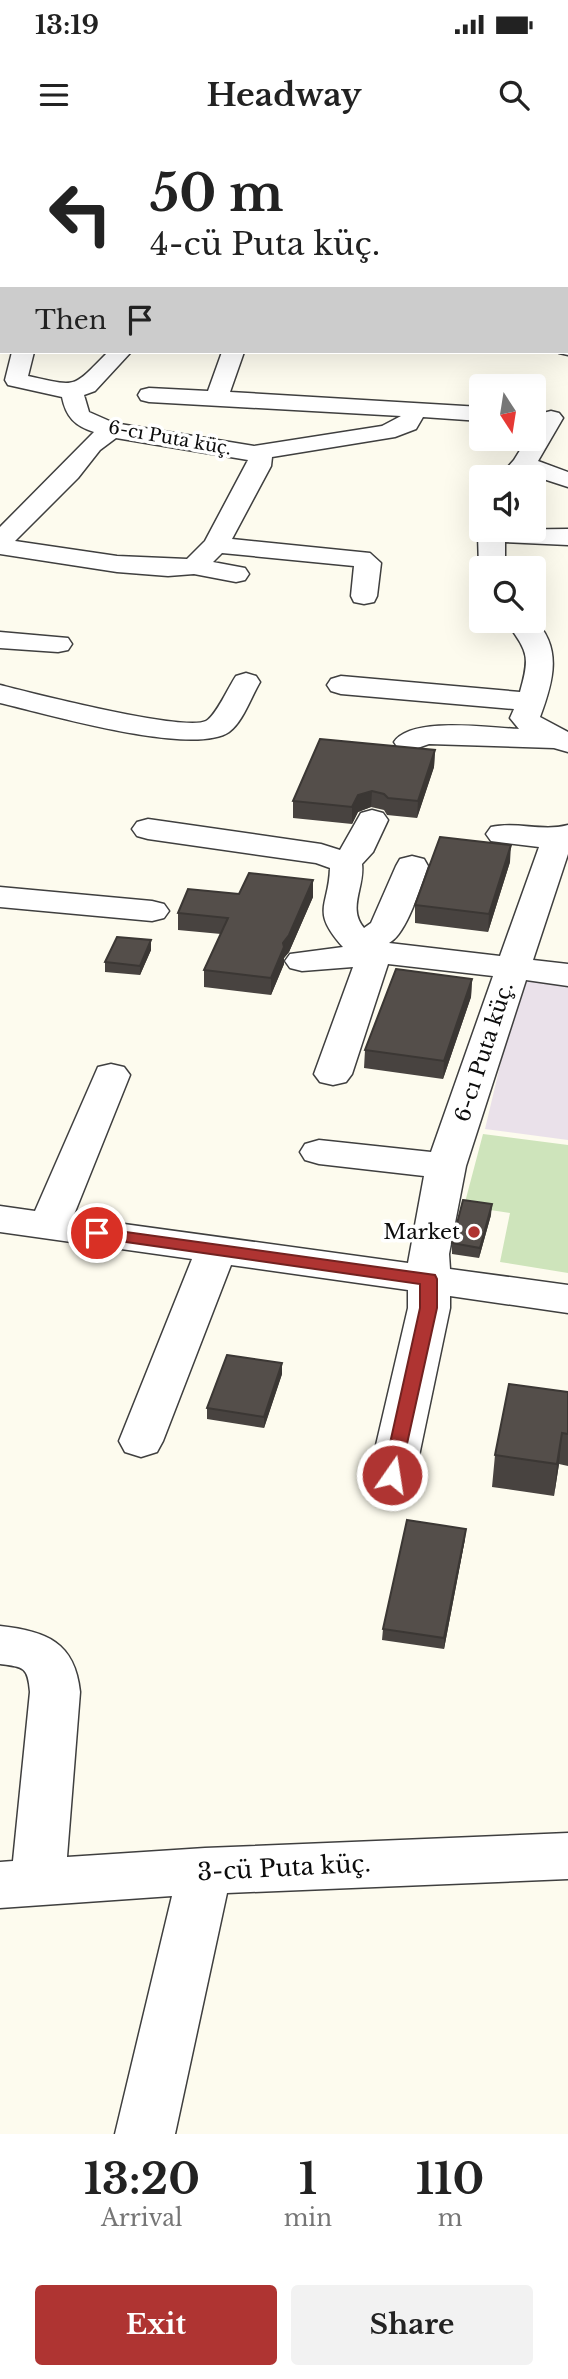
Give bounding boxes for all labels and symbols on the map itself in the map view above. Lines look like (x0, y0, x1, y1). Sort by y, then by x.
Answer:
north arrow (469, 374, 546, 452)
street label: 6-cı Puta küç. (107, 416, 233, 460)
street label: 6-cı Puta küç. (449, 979, 519, 1125)
pin (67, 1203, 127, 1263)
place label: Market (383, 1219, 460, 1245)
marker: Market (466, 1224, 482, 1240)
position arrow (355, 1438, 429, 1512)
street label: 3-cü Puta küç. (197, 1848, 371, 1887)

